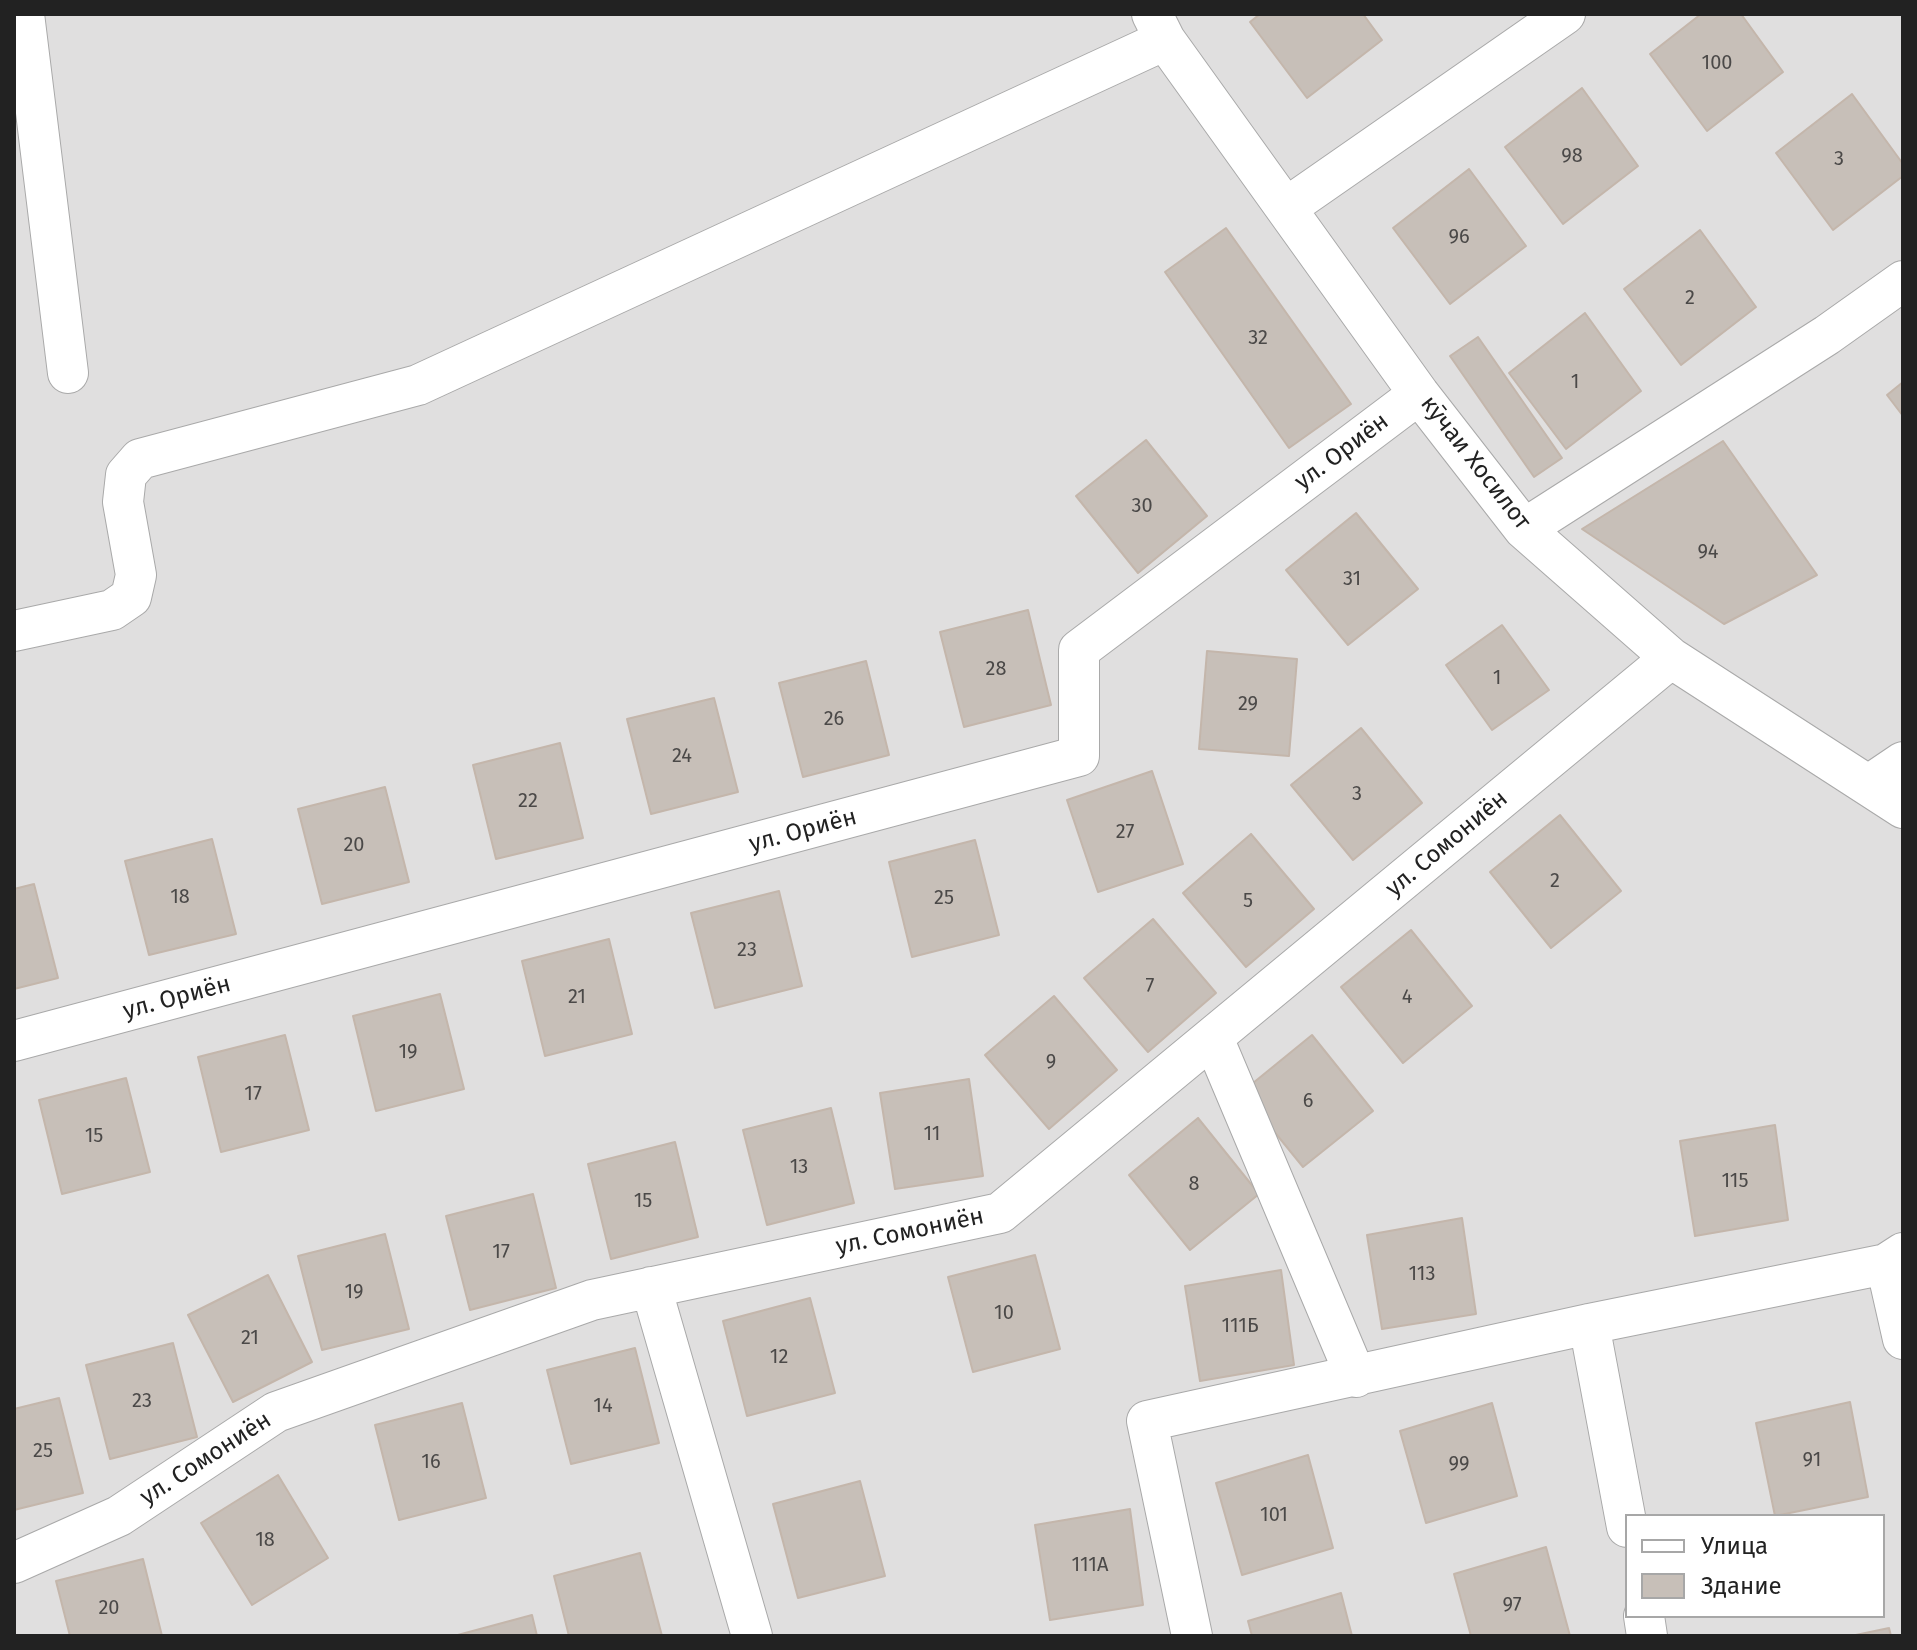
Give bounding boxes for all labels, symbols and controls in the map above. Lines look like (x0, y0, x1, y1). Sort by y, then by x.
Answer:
house number: 100 (1702, 51, 1732, 75)
house number: 98 (1561, 144, 1583, 168)
house number: 3 (1834, 147, 1844, 171)
house number: 96 (1448, 225, 1470, 249)
house number: 2 (1685, 286, 1695, 310)
house number: 32 (1248, 326, 1268, 350)
house number: 1 (1571, 370, 1579, 394)
street label: кӯчаи Хосилот (1414, 390, 1536, 536)
street label: ул. Ориён (1289, 407, 1395, 497)
house number: 30 (1131, 494, 1153, 518)
house number: 94 (1698, 540, 1718, 564)
house number: 31 (1343, 567, 1361, 591)
house number: 28 (986, 657, 1006, 681)
house number: 1 (1493, 666, 1501, 690)
house number: 29 (1238, 692, 1258, 716)
house number: 26 (824, 707, 844, 731)
house number: 24 (672, 744, 692, 768)
house number: 3 (1352, 782, 1362, 806)
street label: ул. Сомониён (1380, 785, 1514, 903)
house number: 22 (518, 789, 538, 813)
street label: ул. Ориён (746, 803, 860, 859)
house number: 27 (1116, 820, 1134, 844)
house number: 20 (343, 833, 365, 857)
house number: 2 (1550, 869, 1560, 893)
house number: 18 (170, 885, 190, 909)
house number: 25 (934, 886, 954, 910)
house number: 5 (1243, 889, 1253, 913)
house number: 23 (737, 938, 757, 962)
street label: ул. Ориён (120, 970, 234, 1026)
house number: 7 (1146, 974, 1154, 998)
house number: 21 (568, 985, 586, 1009)
house number: 4 (1402, 985, 1412, 1009)
house number: 19 (398, 1040, 418, 1064)
house number: 9 (1046, 1050, 1056, 1074)
house number: 17 (244, 1082, 262, 1106)
house number: 6 (1303, 1089, 1313, 1113)
house number: 11 (923, 1122, 941, 1146)
house number: 15 (85, 1124, 103, 1148)
house number: 13 (790, 1155, 808, 1179)
house number: 115 (1721, 1169, 1749, 1193)
house number: 8 (1188, 1172, 1200, 1196)
house number: 15 (634, 1189, 652, 1213)
street label: ул. Сомониён (833, 1202, 987, 1262)
house number: 17 (492, 1240, 510, 1264)
house number: 113 (1408, 1262, 1436, 1286)
house number: 19 (344, 1280, 364, 1304)
house number: 10 (994, 1301, 1014, 1325)
house number: 111Б (1222, 1314, 1258, 1338)
house number: 21 (241, 1326, 259, 1350)
house number: 12 (770, 1345, 788, 1369)
house number: 23 (132, 1389, 152, 1413)
house number: 14 (593, 1394, 613, 1418)
street label: ул. Сомониён (135, 1406, 277, 1512)
house number: 25 (33, 1439, 53, 1463)
house number: 91 (1803, 1448, 1821, 1472)
house number: 16 (421, 1450, 441, 1474)
house number: 99 (1449, 1452, 1469, 1476)
house number: 101 (1260, 1503, 1288, 1527)
legend (1625, 1514, 1885, 1618)
house number: 18 (255, 1528, 275, 1552)
text: Улица (1701, 1532, 1768, 1560)
house number: 111А (1072, 1553, 1108, 1577)
text: Здание (1701, 1572, 1782, 1600)
house number: 97 (1502, 1593, 1522, 1617)
house number: 20 (98, 1596, 120, 1620)

